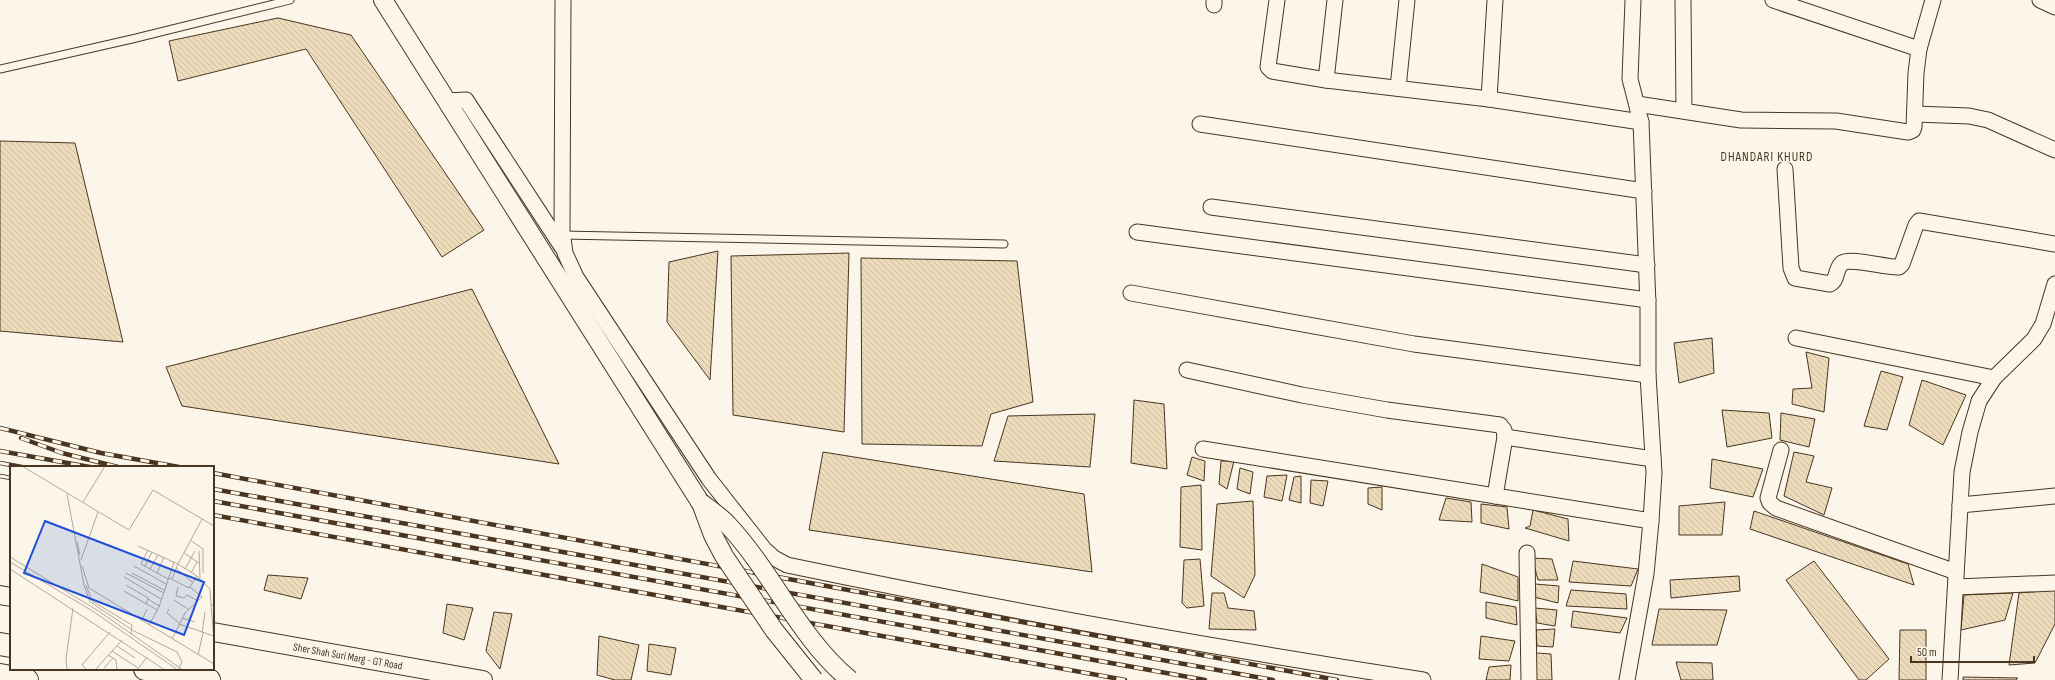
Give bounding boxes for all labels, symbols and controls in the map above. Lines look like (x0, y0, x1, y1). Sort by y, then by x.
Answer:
district label: DHANDARI KHURD (1721, 149, 1813, 165)
inset map (10, 466, 214, 670)
scale bar (1911, 638, 2034, 664)
street label: Sher Shah Suri Marg - GT Road (292, 640, 404, 673)
text: 50 m (1917, 645, 1937, 660)

